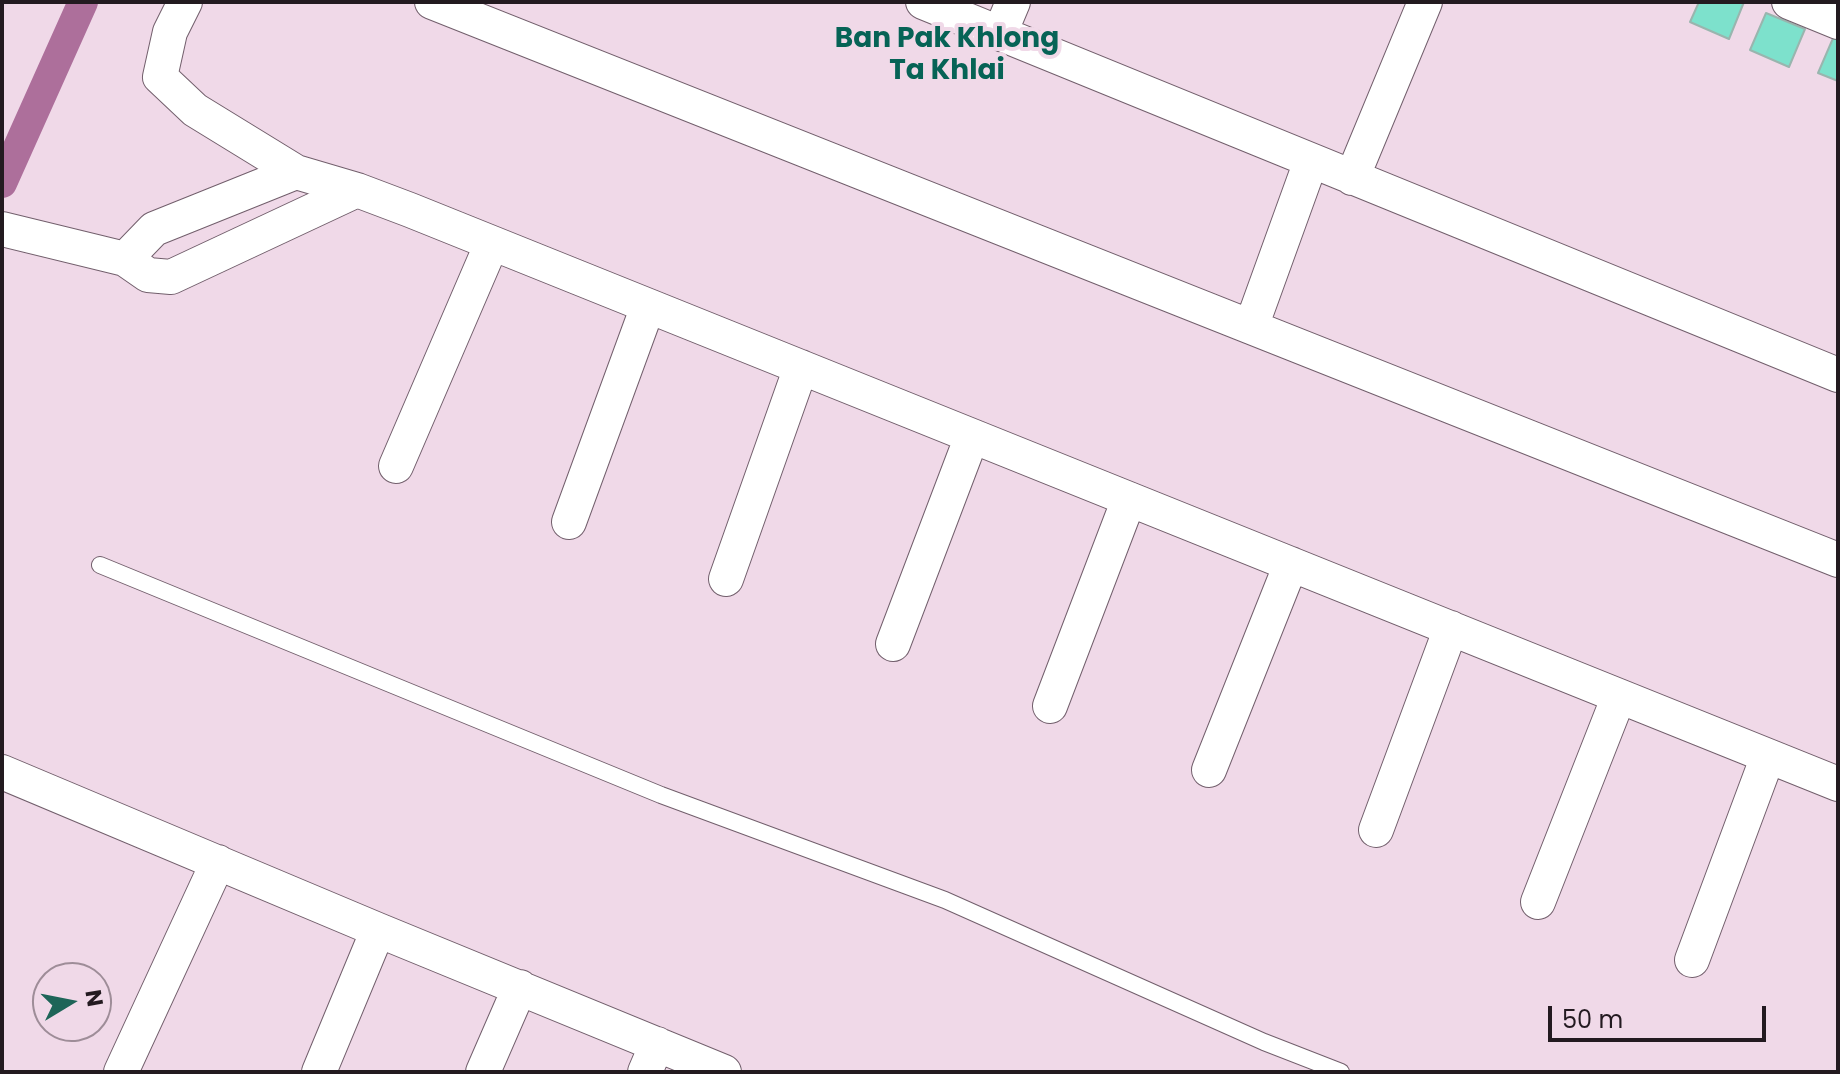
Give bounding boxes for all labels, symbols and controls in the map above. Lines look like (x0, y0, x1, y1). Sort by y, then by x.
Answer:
district label: Ban Pak Khlong Ta Khlai (835, 23, 1059, 89)
north arrow (32, 962, 112, 1042)
text: N (77, 987, 111, 1009)
scale bar (1552, 990, 1770, 1040)
text: 50 m (1562, 1003, 1623, 1036)

